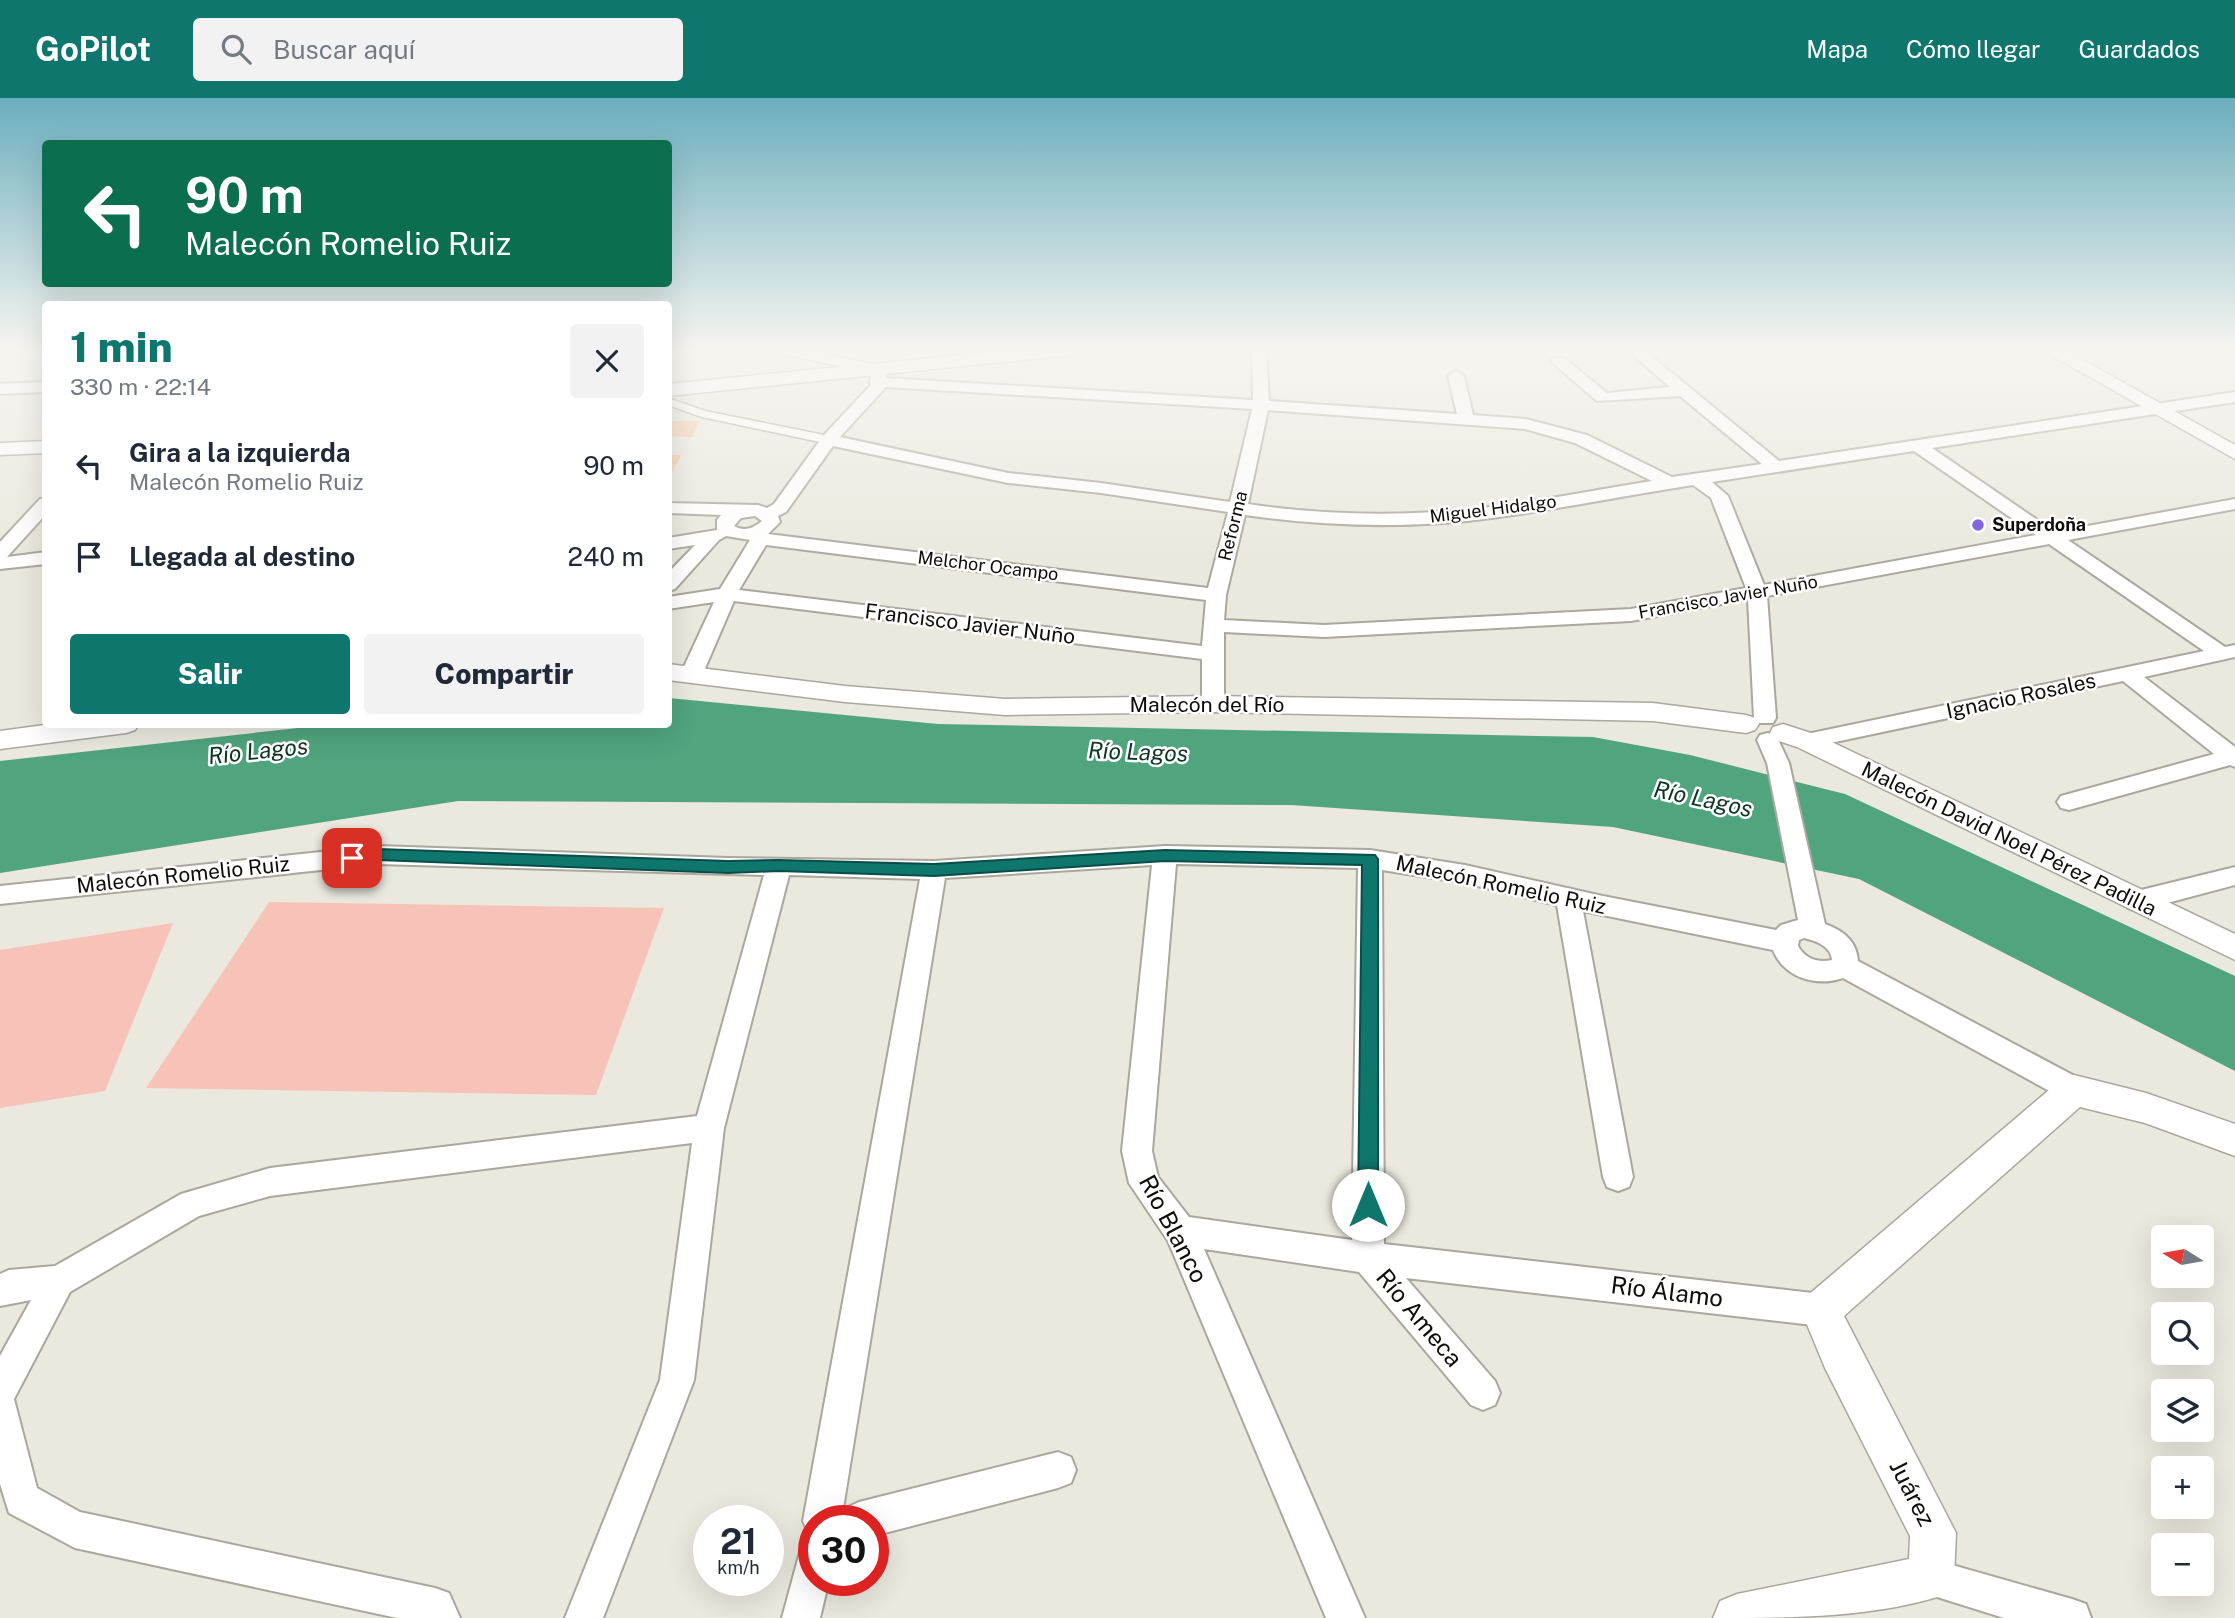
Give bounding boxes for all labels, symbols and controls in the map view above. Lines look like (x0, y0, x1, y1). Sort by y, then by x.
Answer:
search box (193, 18, 683, 81)
text: GoPilot (35, 30, 151, 68)
icon: search (217, 30, 255, 68)
text: Buscar aquí (273, 34, 415, 65)
text: Mapa (1806, 35, 1868, 63)
text: Cómo llegar (1906, 35, 2040, 63)
text: Guardados (2078, 35, 2200, 63)
text: 90 m (185, 166, 304, 224)
icon: left (70, 168, 161, 259)
text: Malecón Romelio Ruiz (185, 225, 511, 262)
text: 1 min (70, 322, 173, 371)
button: close (570, 324, 644, 398)
text: 330 m · 22:14 (70, 373, 211, 400)
text: Gira a la izquierda (129, 437, 351, 468)
icon: left (70, 447, 108, 485)
text: 90 m (583, 450, 644, 481)
text: Malecón Romelio Ruiz (129, 468, 363, 495)
street label: Reforma (1214, 489, 1251, 563)
street label: Miguel Hidalgo (1428, 490, 1557, 527)
place label: Superdoña (1992, 514, 2086, 535)
marker: Superdoña (1970, 517, 1986, 533)
icon: arrive (70, 538, 108, 576)
text: Llegada al destino (129, 541, 355, 572)
text: 240 m (567, 541, 644, 572)
street label: Melchor Ocampo (916, 546, 1060, 585)
street label: Francisco Javier Nuño (1637, 570, 1819, 623)
street label: Francisco Javier Nuño (863, 598, 1077, 649)
button: Salir (70, 634, 350, 714)
button: Compartir (364, 634, 644, 714)
street label: Ignacio Rosales (1944, 667, 2098, 724)
street label: Malecón del Río (1130, 692, 1284, 717)
water label: Río Lagos (207, 732, 309, 769)
water label: Río Lagos (1088, 736, 1188, 767)
street label: Malecón David Noel Pérez Padilla (1858, 756, 2161, 921)
water label: Río Lagos (1651, 775, 1755, 822)
pin (322, 828, 382, 888)
icon: arrive (333, 839, 371, 877)
street label: Malecón Romelio Ruiz (1394, 850, 1608, 919)
street label: Malecón Romelio Ruiz (75, 851, 291, 898)
position arrow (1331, 1168, 1405, 1242)
street label: Río Blanco (1134, 1170, 1214, 1287)
north arrow (2151, 1225, 2214, 1288)
map controls (2151, 1225, 2214, 1596)
street label: Río Ameca (1371, 1263, 1469, 1372)
street label: Río Álamo (1609, 1270, 1725, 1312)
button: search (2151, 1302, 2214, 1365)
button: layers (2151, 1379, 2214, 1442)
street label: Juárez (1884, 1455, 1941, 1530)
button: + (2151, 1456, 2214, 1519)
speed limit sign: 30 (798, 1505, 889, 1596)
text: 21 (720, 1521, 757, 1562)
button: − (2151, 1533, 2214, 1596)
text: km/h (717, 1557, 760, 1578)

